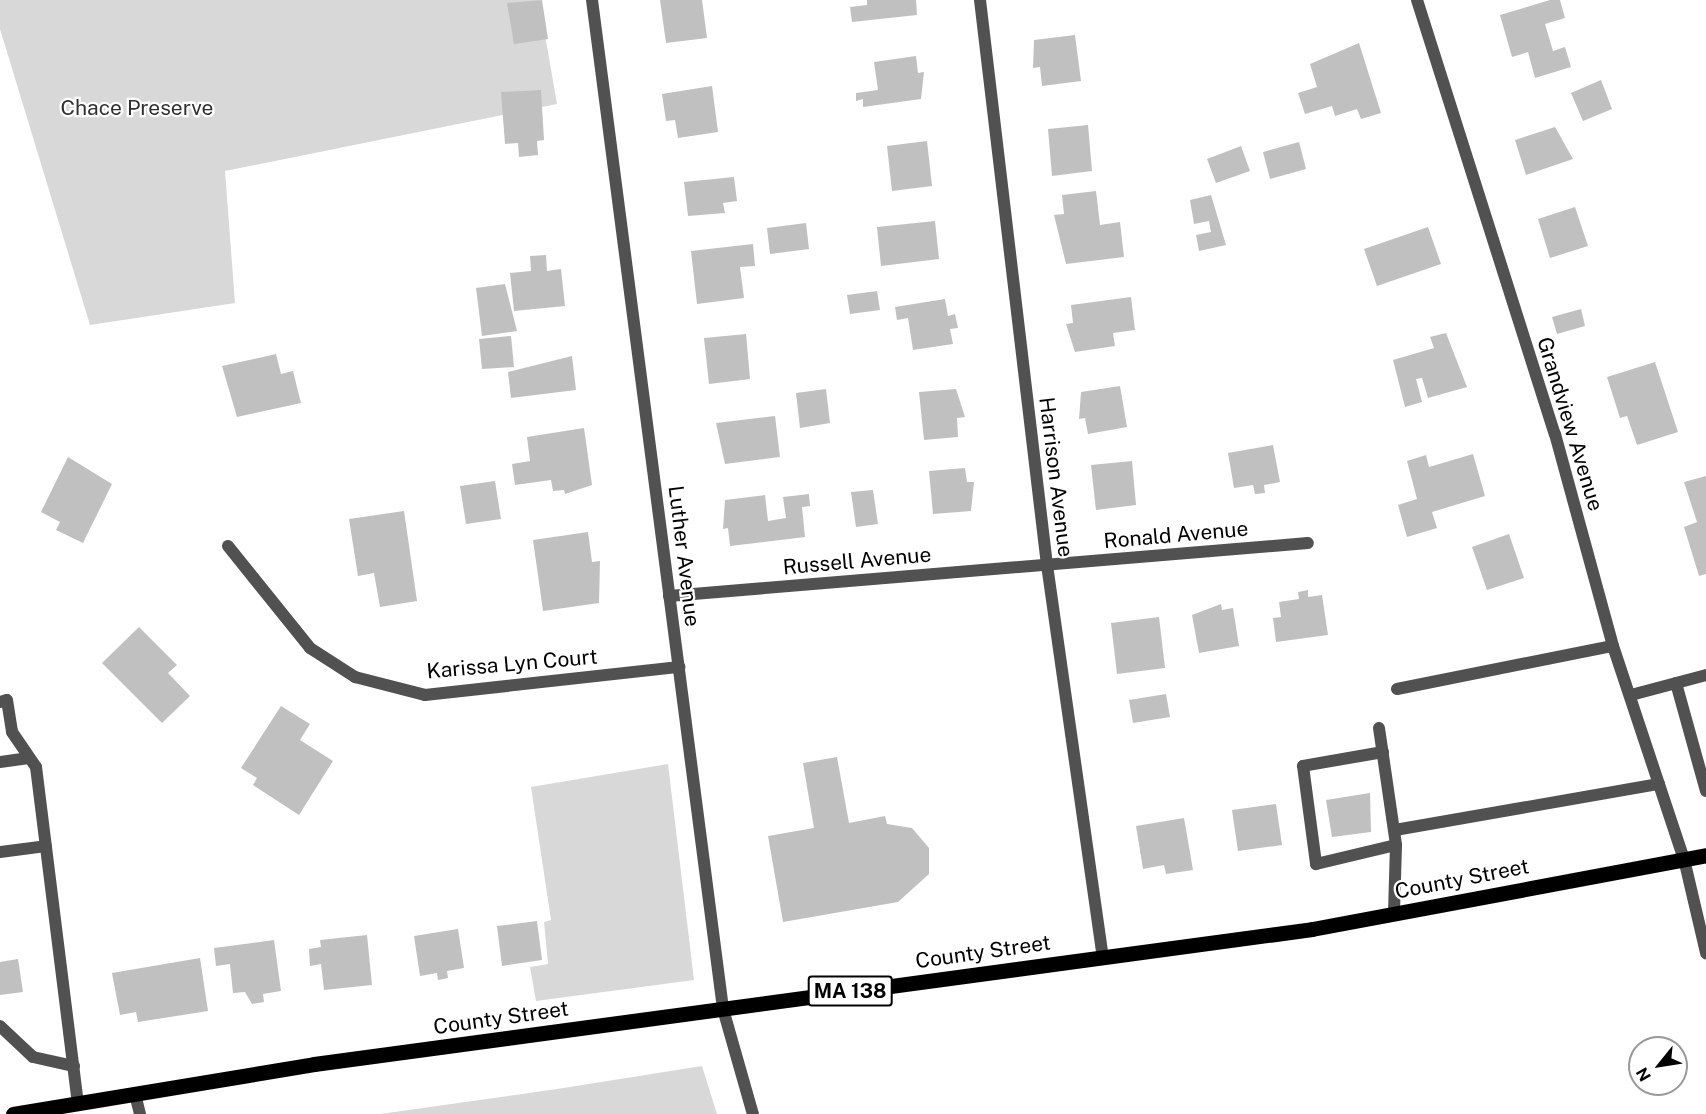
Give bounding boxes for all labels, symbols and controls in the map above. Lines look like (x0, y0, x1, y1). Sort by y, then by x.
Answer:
park label: Chace Preserve (60, 95, 214, 121)
street label: Grandview Avenue (1532, 334, 1608, 514)
street label: Harrison Avenue (1034, 396, 1078, 558)
street label: Luther Avenue (663, 484, 705, 628)
street label: Ronald Avenue (1103, 516, 1249, 554)
street label: Russell Avenue (782, 542, 932, 580)
street label: Karissa Lyn Court (425, 644, 599, 684)
street label: County Street (1393, 854, 1531, 904)
street label: County Street (914, 930, 1052, 974)
road number: MA 138 (806, 974, 894, 1008)
street label: County Street (432, 996, 570, 1040)
north arrow (1628, 1036, 1688, 1096)
text: N (1632, 1064, 1655, 1084)

